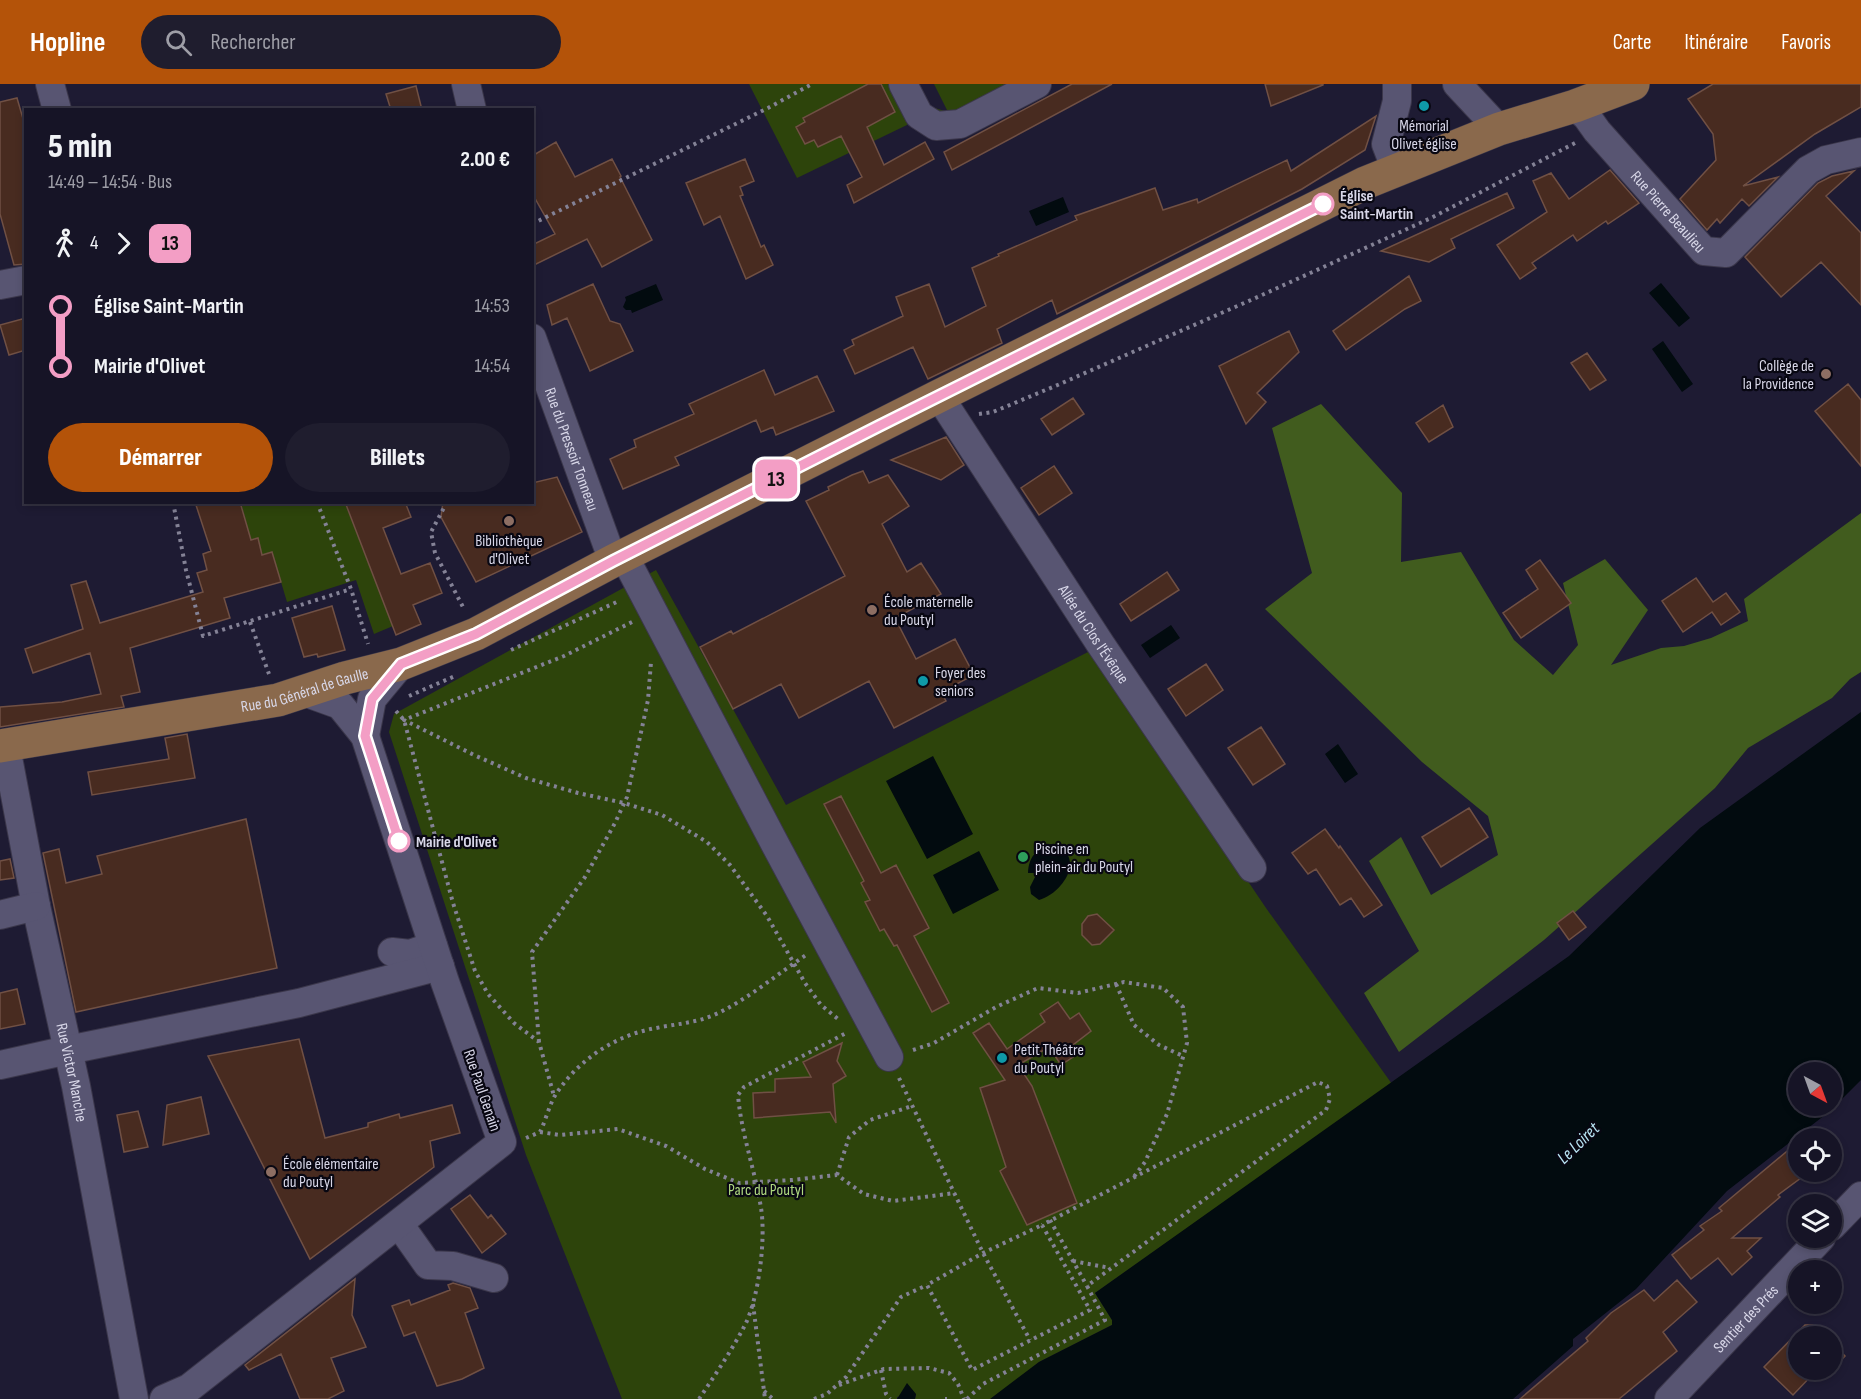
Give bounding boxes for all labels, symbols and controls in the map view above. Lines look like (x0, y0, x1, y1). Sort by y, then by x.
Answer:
search box (141, 15, 561, 69)
text: Hopline (30, 26, 105, 59)
icon: search (162, 26, 195, 59)
text: Rechercher (210, 29, 296, 56)
text: Carte (1613, 30, 1652, 55)
text: Itinéraire (1685, 30, 1748, 55)
text: Favoris (1781, 30, 1831, 55)
marker: Mémorial Olivet église (1417, 99, 1431, 113)
place label: Mémorial Olivet église (1391, 117, 1457, 154)
text: 5 min (48, 127, 112, 167)
text: 2.00 € (460, 146, 510, 173)
street label: Rue Pierre Beaulieu (1626, 167, 1709, 257)
text: 14:49 – 14:54 · Bus (48, 170, 172, 194)
place label: Église Saint-Martin (1340, 187, 1413, 224)
marker: Église Saint-Martin (1312, 193, 1334, 215)
icon: walk (48, 227, 81, 260)
icon: forward (107, 227, 140, 260)
text: 4 (90, 231, 98, 255)
text: 13 (161, 231, 179, 256)
text: Église Saint-Martin (94, 293, 244, 320)
text: 14:53 (474, 294, 510, 318)
text: Mairie d'Olivet (94, 353, 205, 380)
text: 14:54 (474, 354, 510, 378)
place label: Collège de la Providence (1743, 357, 1814, 394)
marker: Collège de la Providence (1819, 367, 1833, 381)
street label: Rue du Pressoir Tonneau (540, 385, 602, 514)
button: Démarrer (48, 423, 273, 492)
button: Billets (285, 423, 510, 492)
line badge: 13 (749, 460, 803, 498)
text: 13 (767, 467, 785, 492)
marker: Bibliothèque d'Olivet (502, 514, 516, 528)
place label: Bibliothèque d'Olivet (475, 532, 543, 569)
street label: Allée du Clos l'Évêque (1053, 581, 1132, 688)
place label: École maternelle du Poutyl (884, 593, 973, 630)
marker: École maternelle du Poutyl (865, 603, 879, 617)
place label: Foyer des seniors (935, 664, 986, 701)
street label: Rue du Général de Gaulle (240, 665, 371, 717)
marker: Foyer des seniors (916, 674, 930, 688)
marker: Mairie d'Olivet (388, 830, 410, 852)
place label: Mairie d'Olivet (416, 833, 497, 852)
place label: Piscine en plein-air du Poutyl (1035, 840, 1133, 877)
marker: Piscine en plein-air du Poutyl (1016, 850, 1030, 864)
street label: Rue Victor Manche (51, 1021, 90, 1123)
place label: Petit Théâtre du Poutyl (1014, 1041, 1084, 1078)
street label: Rue Paul Genain (459, 1047, 504, 1134)
marker: Petit Théâtre du Poutyl (995, 1051, 1009, 1065)
north arrow (1788, 1062, 1842, 1116)
map controls (1788, 1062, 1842, 1380)
water label: Le Loiret (1553, 1118, 1604, 1168)
button: locate (1788, 1128, 1842, 1182)
place label: École élémentaire du Poutyl (283, 1155, 379, 1192)
marker: École élémentaire du Poutyl (264, 1165, 278, 1179)
park label: Parc du Poutyl (728, 1181, 804, 1200)
button: layers (1788, 1194, 1842, 1248)
button: + (1788, 1260, 1842, 1314)
street label: Sentier des Prés (1710, 1281, 1783, 1357)
button: − (1788, 1326, 1842, 1380)

